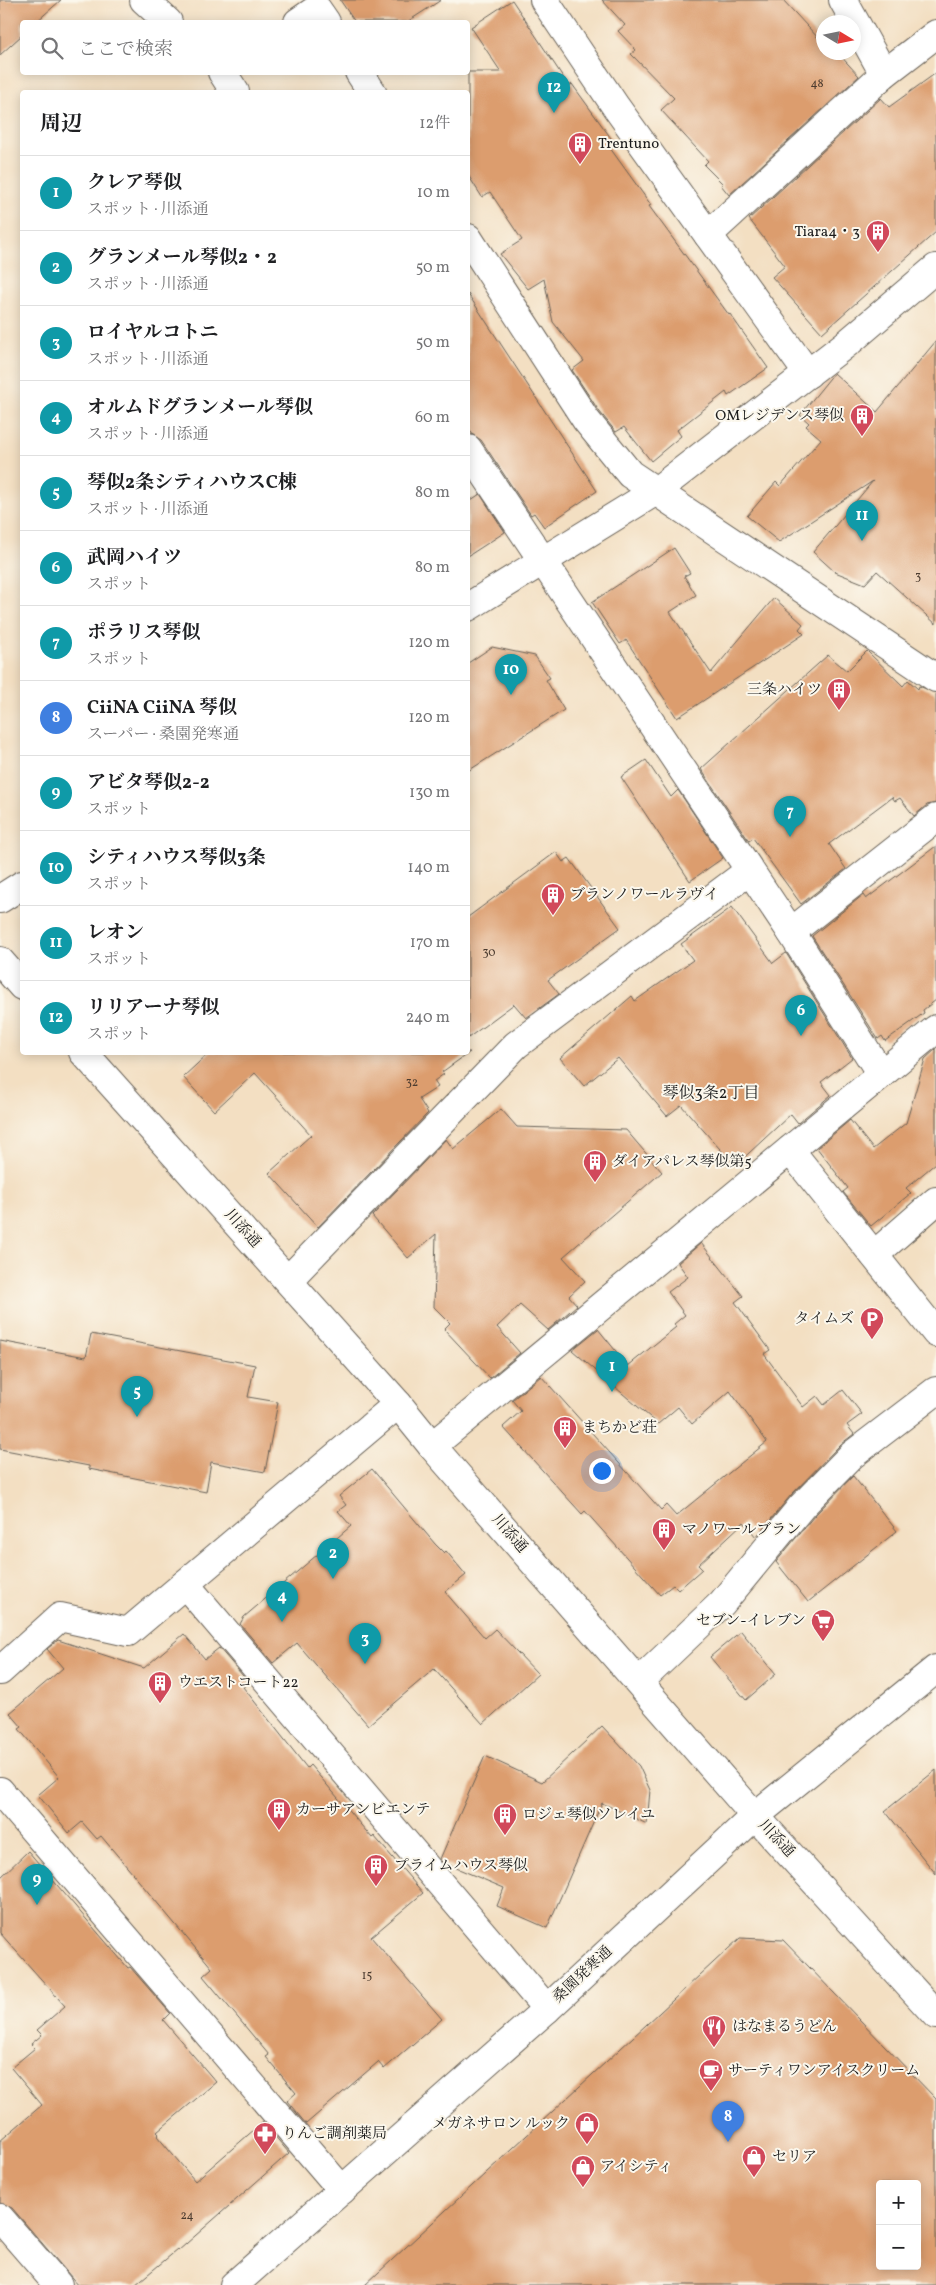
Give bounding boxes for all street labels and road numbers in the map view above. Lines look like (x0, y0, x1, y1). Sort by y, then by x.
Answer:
street label: 川添通 (219, 1205, 265, 1253)
street label: 川添通 (486, 1510, 532, 1558)
street label: 川添通 (753, 1815, 799, 1863)
street label: 桑園発寒通 (548, 1942, 618, 2008)

